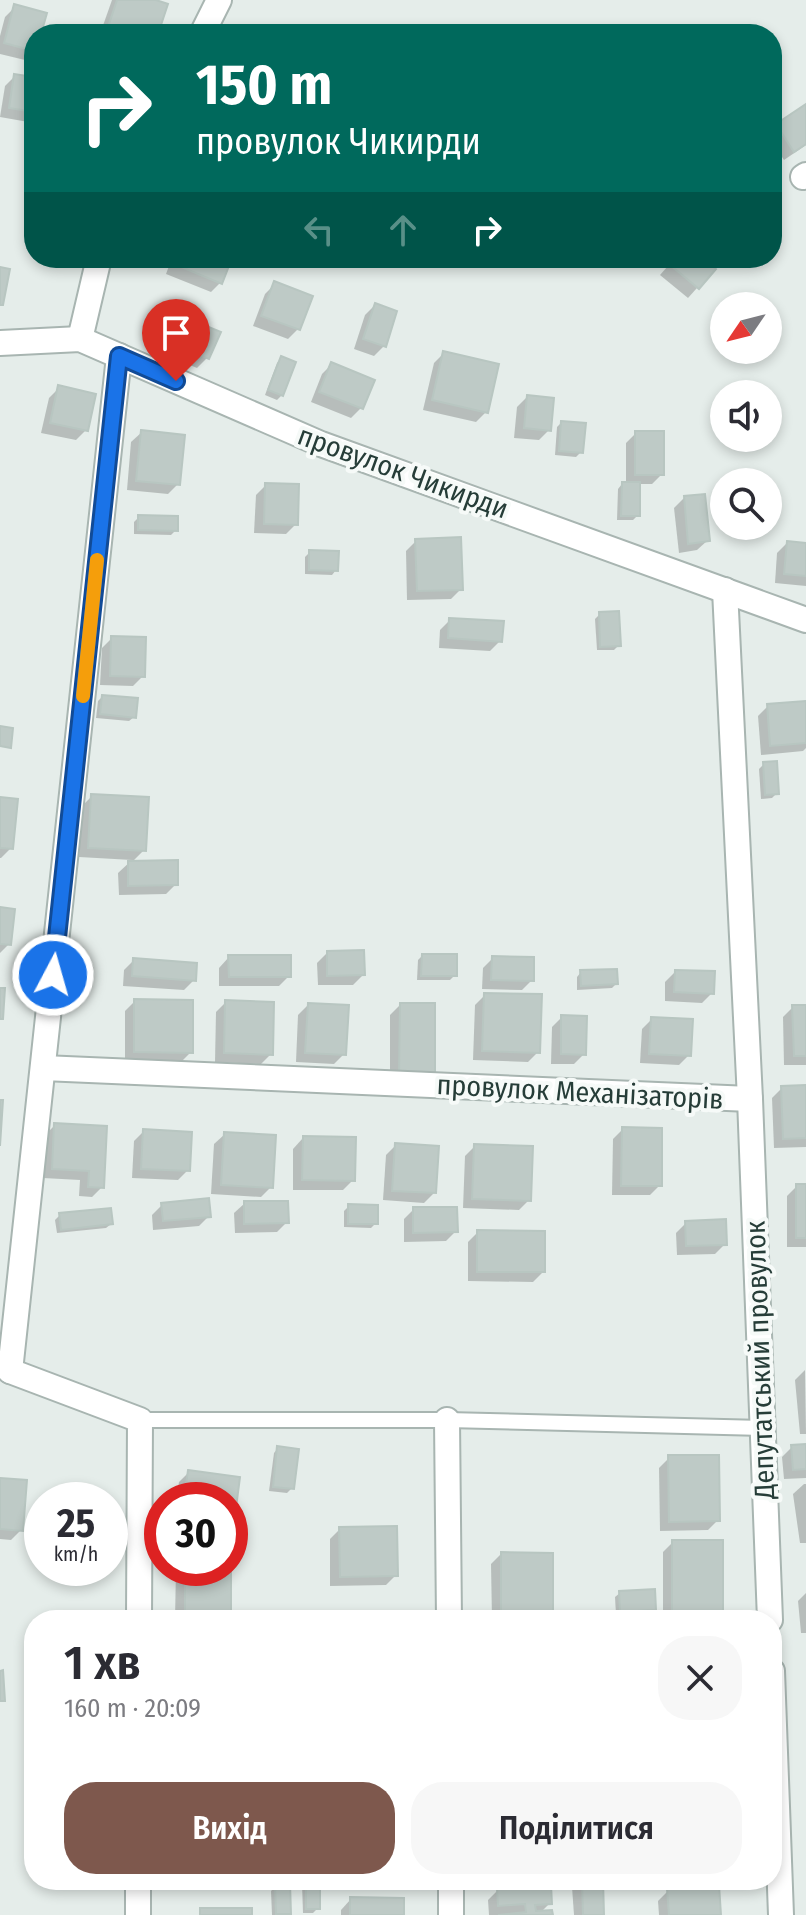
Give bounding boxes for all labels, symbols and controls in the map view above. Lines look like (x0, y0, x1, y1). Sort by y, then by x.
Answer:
text: 150 m (196, 52, 332, 119)
icon: right (64, 56, 168, 160)
text: провулок Чикирди (196, 120, 481, 164)
icon: left (297, 208, 341, 252)
icon: ahead (381, 208, 425, 252)
icon: right (465, 208, 509, 252)
north arrow (710, 292, 782, 364)
map controls (710, 292, 782, 540)
pin (142, 299, 210, 381)
icon: arrive (154, 311, 198, 355)
button: sound (710, 380, 782, 452)
street label: провулок Чикирди (293, 419, 513, 525)
button: search (710, 468, 782, 540)
position arrow (11, 933, 95, 1017)
street label: провулок Механізаторів (436, 1068, 724, 1116)
street label: Депутатський провулок (739, 1220, 781, 1501)
speed limit sign: 30 (144, 1482, 248, 1586)
text: 25 (57, 1500, 95, 1548)
text: km/h (54, 1542, 98, 1566)
text: 1 хв (64, 1634, 141, 1692)
button: close (658, 1636, 742, 1720)
text: 160 m · 20:09 (64, 1693, 201, 1724)
button: Вихід (64, 1782, 395, 1874)
button: Поділитися (411, 1782, 742, 1874)

